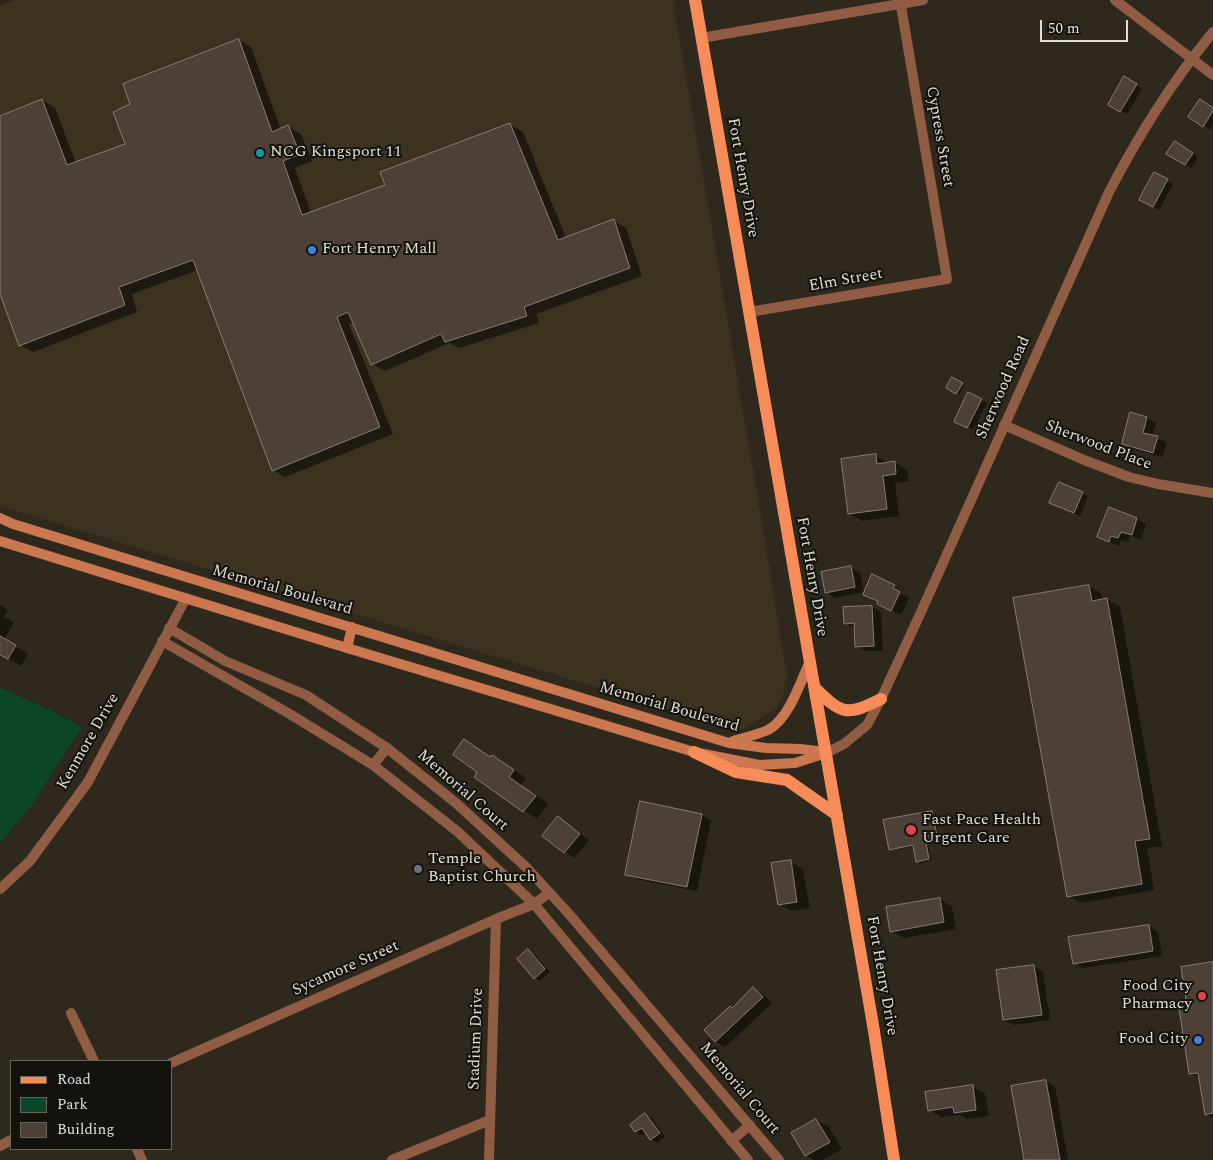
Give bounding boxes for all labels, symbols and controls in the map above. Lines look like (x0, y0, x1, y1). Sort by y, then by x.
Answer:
scale bar (1043, 10, 1130, 42)
text: 50 m (1048, 17, 1080, 40)
street label: Cypress Street (921, 85, 957, 189)
street label: Fort Henry Drive (722, 117, 762, 239)
place label: NCG Kingsport 11 (270, 143, 402, 163)
marker: NCG Kingsport 11 (254, 147, 266, 159)
place label: Fort Henry Mall (322, 240, 437, 260)
marker: Fort Henry Mall (306, 244, 318, 256)
street label: Elm Street (807, 265, 885, 297)
street label: Sherwood Road (973, 334, 1035, 442)
street label: Sherwood Place (1042, 417, 1154, 475)
street label: Fort Henry Drive (791, 516, 831, 638)
street label: Memorial Boulevard (210, 562, 354, 620)
street label: Memorial Boulevard (597, 679, 741, 737)
street label: Kenmore Drive (54, 690, 124, 794)
street label: Memorial Court (412, 746, 512, 836)
place label: Fast Pace Health Urgent Care (922, 811, 1041, 849)
marker: Fast Pace Health Urgent Care (904, 823, 918, 837)
place label: Temple Baptist Church (428, 850, 536, 888)
marker: Temple Baptist Church (412, 863, 424, 875)
street label: Fort Henry Drive (861, 915, 901, 1037)
street label: Sycamore Street (290, 937, 402, 1001)
place label: Food City Pharmacy (1122, 977, 1192, 1015)
street label: Stadium Drive (466, 988, 488, 1090)
marker: Food City Pharmacy (1196, 990, 1208, 1002)
place label: Food City (1118, 1030, 1188, 1050)
marker: Food City (1192, 1034, 1204, 1046)
street label: Memorial Court (695, 1039, 783, 1139)
legend (10, 1060, 172, 1150)
text: Road (57, 1068, 91, 1091)
text: Park (57, 1093, 88, 1116)
text: Building (57, 1118, 114, 1141)

